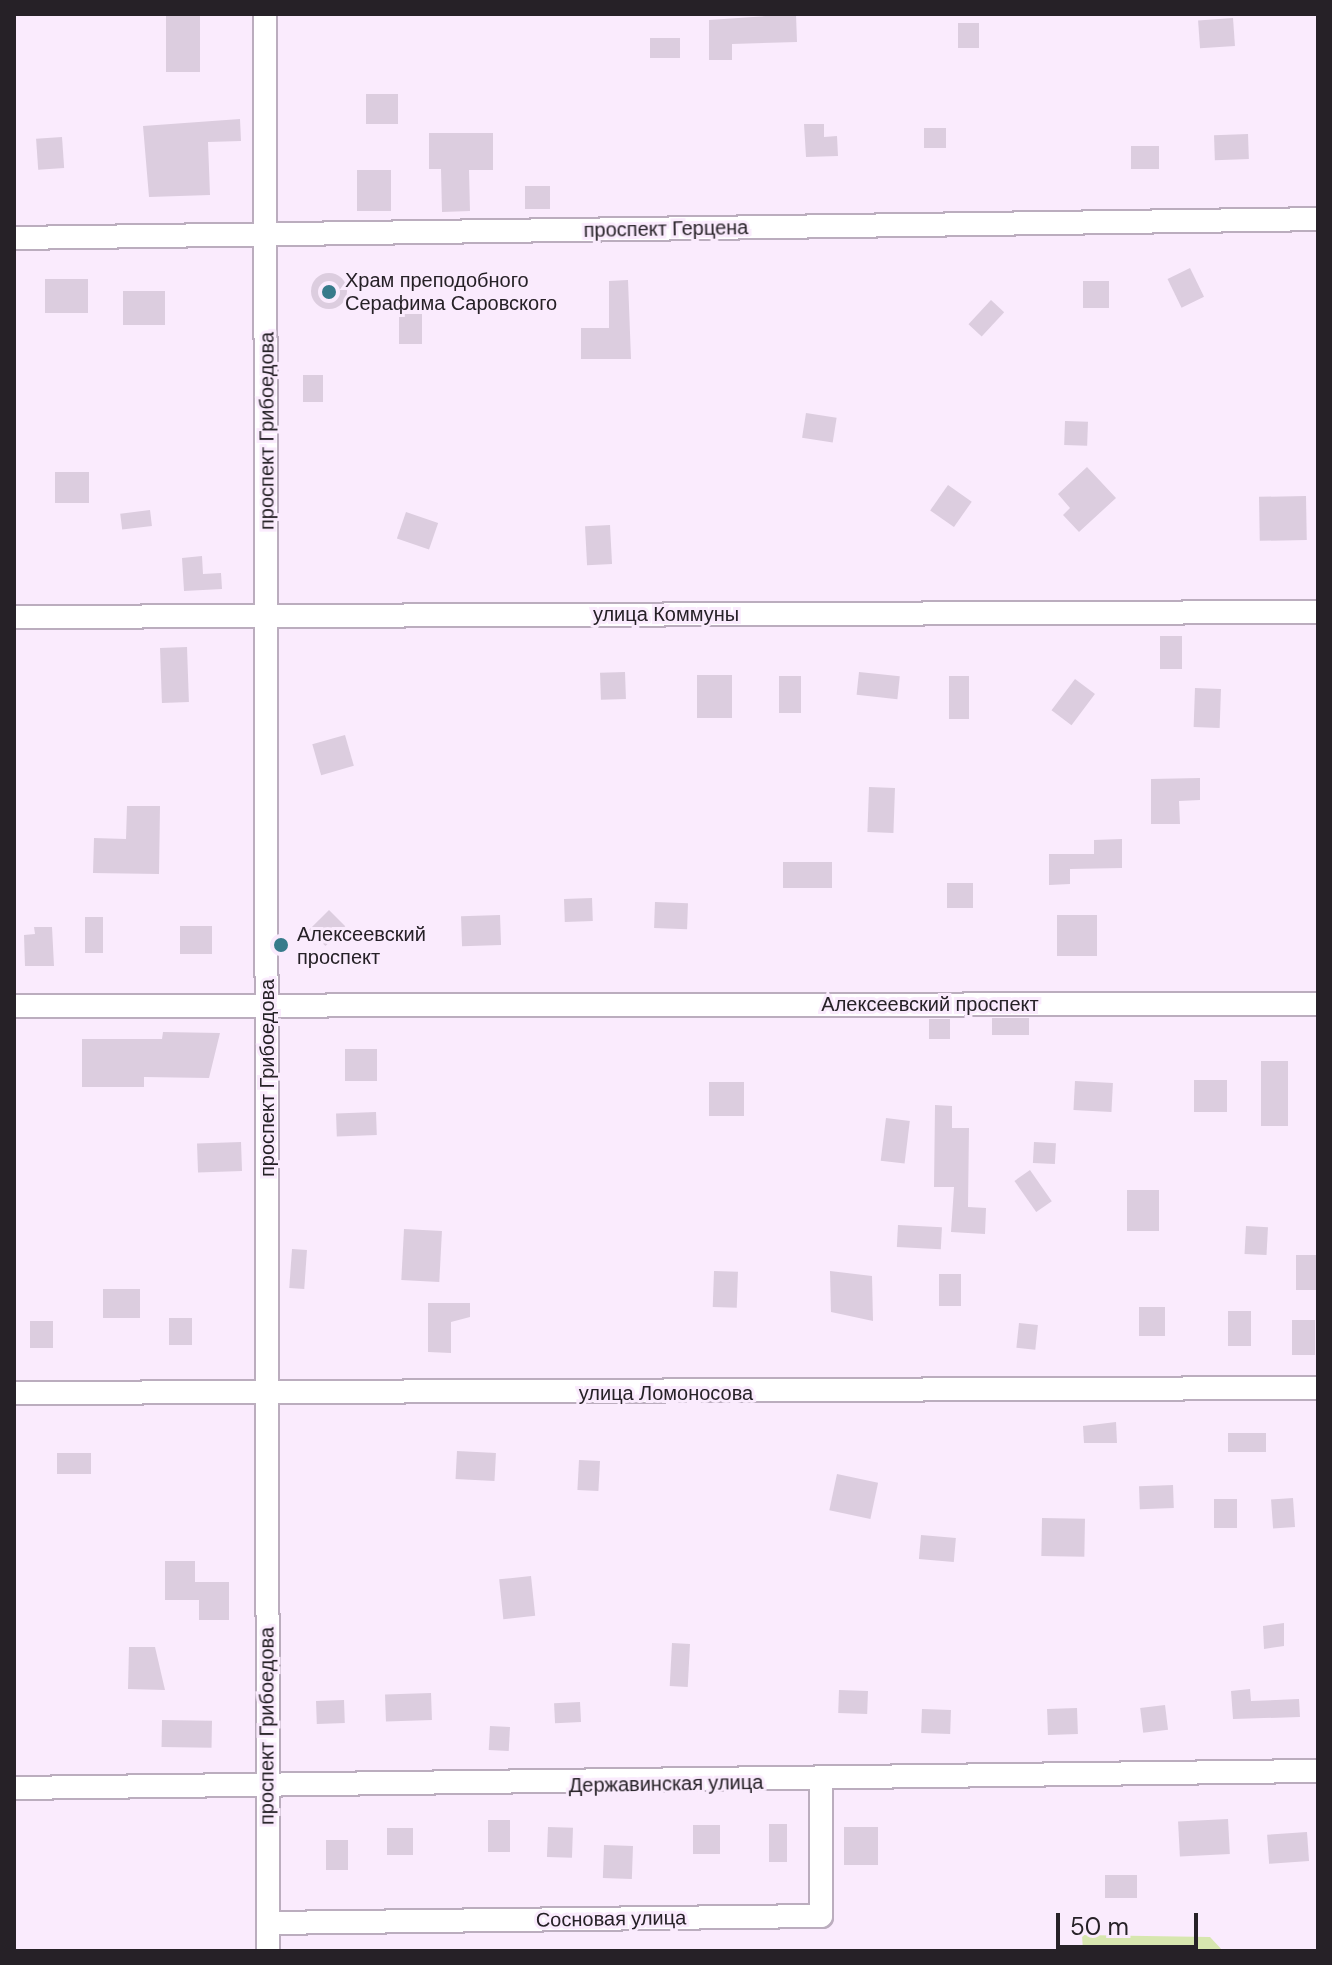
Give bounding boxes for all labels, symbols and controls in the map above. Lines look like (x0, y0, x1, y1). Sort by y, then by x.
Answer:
street label: проспект Герцена (583, 216, 749, 242)
place label: Храм преподобного Серафима Саровского (345, 268, 557, 315)
marker: Храм преподобного Серафима Саровского (320, 283, 338, 301)
street label: проспект Грибоедова (255, 332, 279, 530)
street label: улица Коммуны (593, 602, 739, 626)
place label: Алексеевский проспект (297, 922, 426, 969)
marker: Алексеевский проспект (272, 936, 290, 954)
street label: проспект Грибоедова (255, 979, 279, 1177)
street label: Алексеевский проспект (821, 992, 1039, 1016)
street label: улица Ломоносова (579, 1381, 753, 1405)
street label: проспект Грибоедова (255, 1627, 279, 1825)
street label: Державинская улица (569, 1770, 763, 1798)
scale bar (1060, 1897, 1202, 1947)
street label: Сосновая улица (536, 1906, 686, 1932)
text: 50 m (1070, 1911, 1129, 1942)

